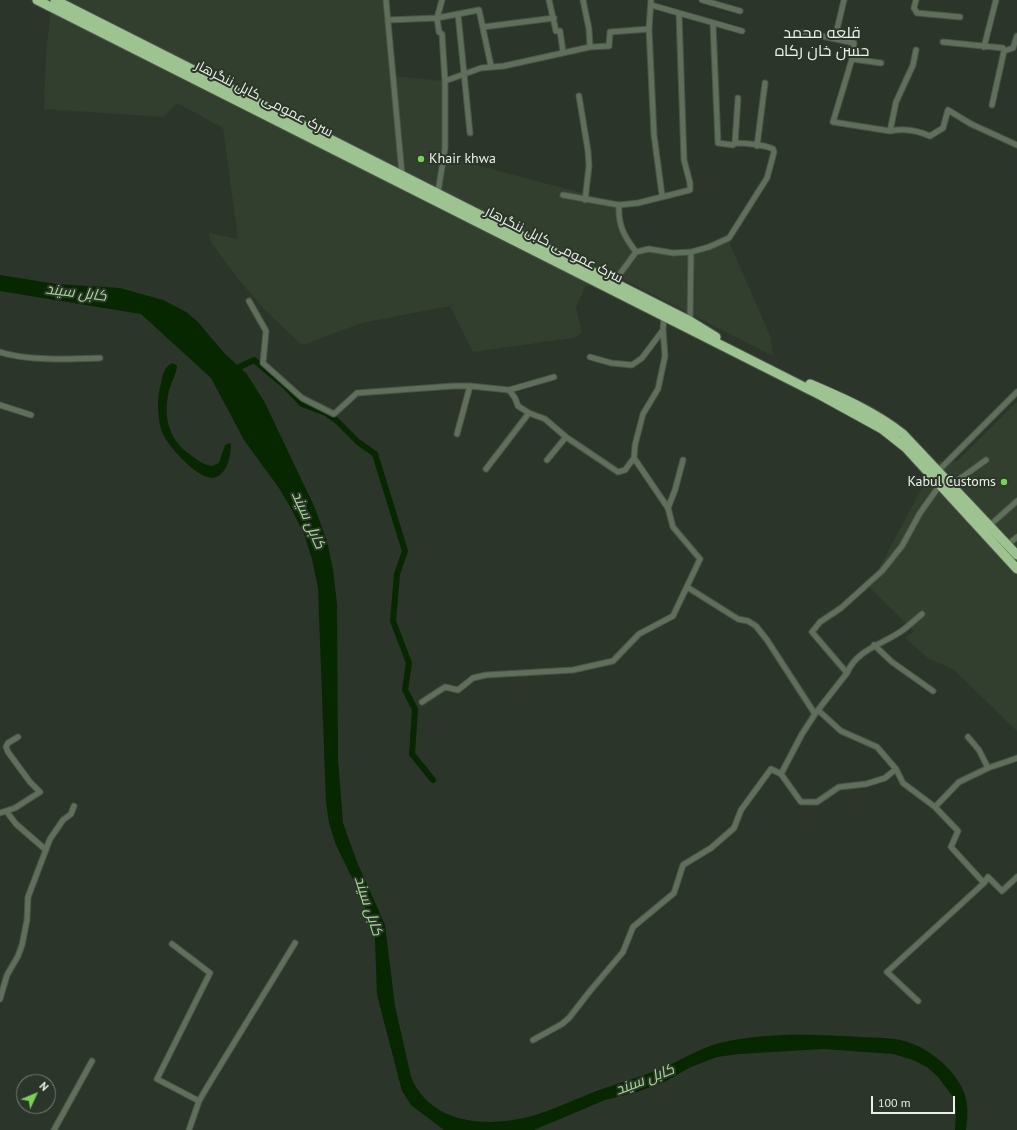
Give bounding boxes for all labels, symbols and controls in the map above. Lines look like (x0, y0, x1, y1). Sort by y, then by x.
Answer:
district label: قلعه محمد حسن خان رکاه (775, 23, 869, 61)
street label: سرک عمومی کابل ننگرهار (192, 57, 336, 141)
place label: Khair khwa (429, 151, 496, 167)
marker: Khair khwa (416, 154, 426, 164)
street label: سرک عمومی کابل ننگرهار (482, 203, 626, 287)
water label: کابل سيند (44, 280, 108, 306)
place label: Kabul Customs (907, 474, 996, 490)
marker: Kabul Customs (999, 477, 1009, 487)
water label: کابل سيند (287, 488, 329, 552)
water label: کابل سيند (350, 874, 386, 938)
water label: کابل سيند (613, 1061, 677, 1099)
north arrow (16, 1074, 56, 1114)
text: N (36, 1079, 51, 1094)
scale bar (873, 1088, 957, 1114)
text: 100 m (878, 1095, 911, 1110)

